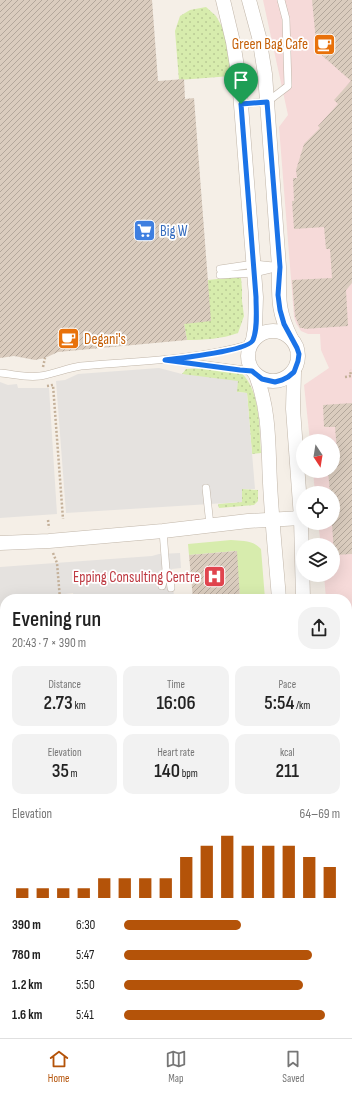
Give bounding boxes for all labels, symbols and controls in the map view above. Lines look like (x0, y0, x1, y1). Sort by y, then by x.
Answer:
cafe icon: Green Bag Cafe (311, 31, 337, 57)
place label: Green Bag Cafe (232, 35, 308, 54)
pin (224, 63, 258, 104)
icon: arrive (230, 69, 252, 91)
supermarket icon: Big W (131, 218, 157, 244)
place label: Big W (160, 222, 188, 241)
cafe icon: Degani's (56, 326, 82, 352)
place label: Degani's (84, 330, 126, 349)
north arrow (296, 434, 340, 478)
map controls (296, 434, 340, 582)
button: locate (296, 486, 340, 530)
button: layers (296, 538, 340, 582)
hospital icon: Epping Consulting Centre (202, 564, 228, 590)
place label: Epping Consulting Centre (73, 568, 200, 587)
text: Evening run (12, 606, 101, 633)
button: share (298, 607, 340, 649)
text: 20:43 · 7 × 390 m (12, 635, 86, 651)
text: Distance (48, 678, 81, 691)
text: Time (167, 678, 185, 691)
text: Pace (279, 678, 296, 691)
text: 2.73 (44, 691, 73, 715)
text: 16:06 (156, 691, 196, 715)
text: 5:54 (264, 691, 294, 715)
text: km (73, 699, 86, 712)
text: /km (294, 699, 310, 712)
text: Elevation (48, 746, 82, 759)
text: Heart rate (157, 746, 195, 759)
text: kcal (280, 746, 295, 759)
text: 35 (52, 759, 69, 783)
text: 140 (154, 759, 180, 783)
text: 211 (276, 759, 299, 783)
text: m (69, 767, 78, 780)
text: bpm (180, 767, 198, 780)
text: Elevation (12, 806, 52, 822)
text: 64–69 m (300, 806, 340, 822)
text: 390 m (12, 917, 41, 933)
text: 6:30 (76, 917, 95, 933)
text: 780 m (12, 947, 41, 963)
text: 5:47 (76, 947, 94, 963)
text: 1.2 km (12, 977, 42, 993)
text: 5:50 (76, 977, 95, 993)
text: 1.6 km (12, 1007, 42, 1023)
text: 5:41 (76, 1007, 94, 1023)
tab: Home (48, 1048, 70, 1085)
tab: Map (165, 1048, 187, 1085)
tab: Saved (282, 1048, 304, 1085)

